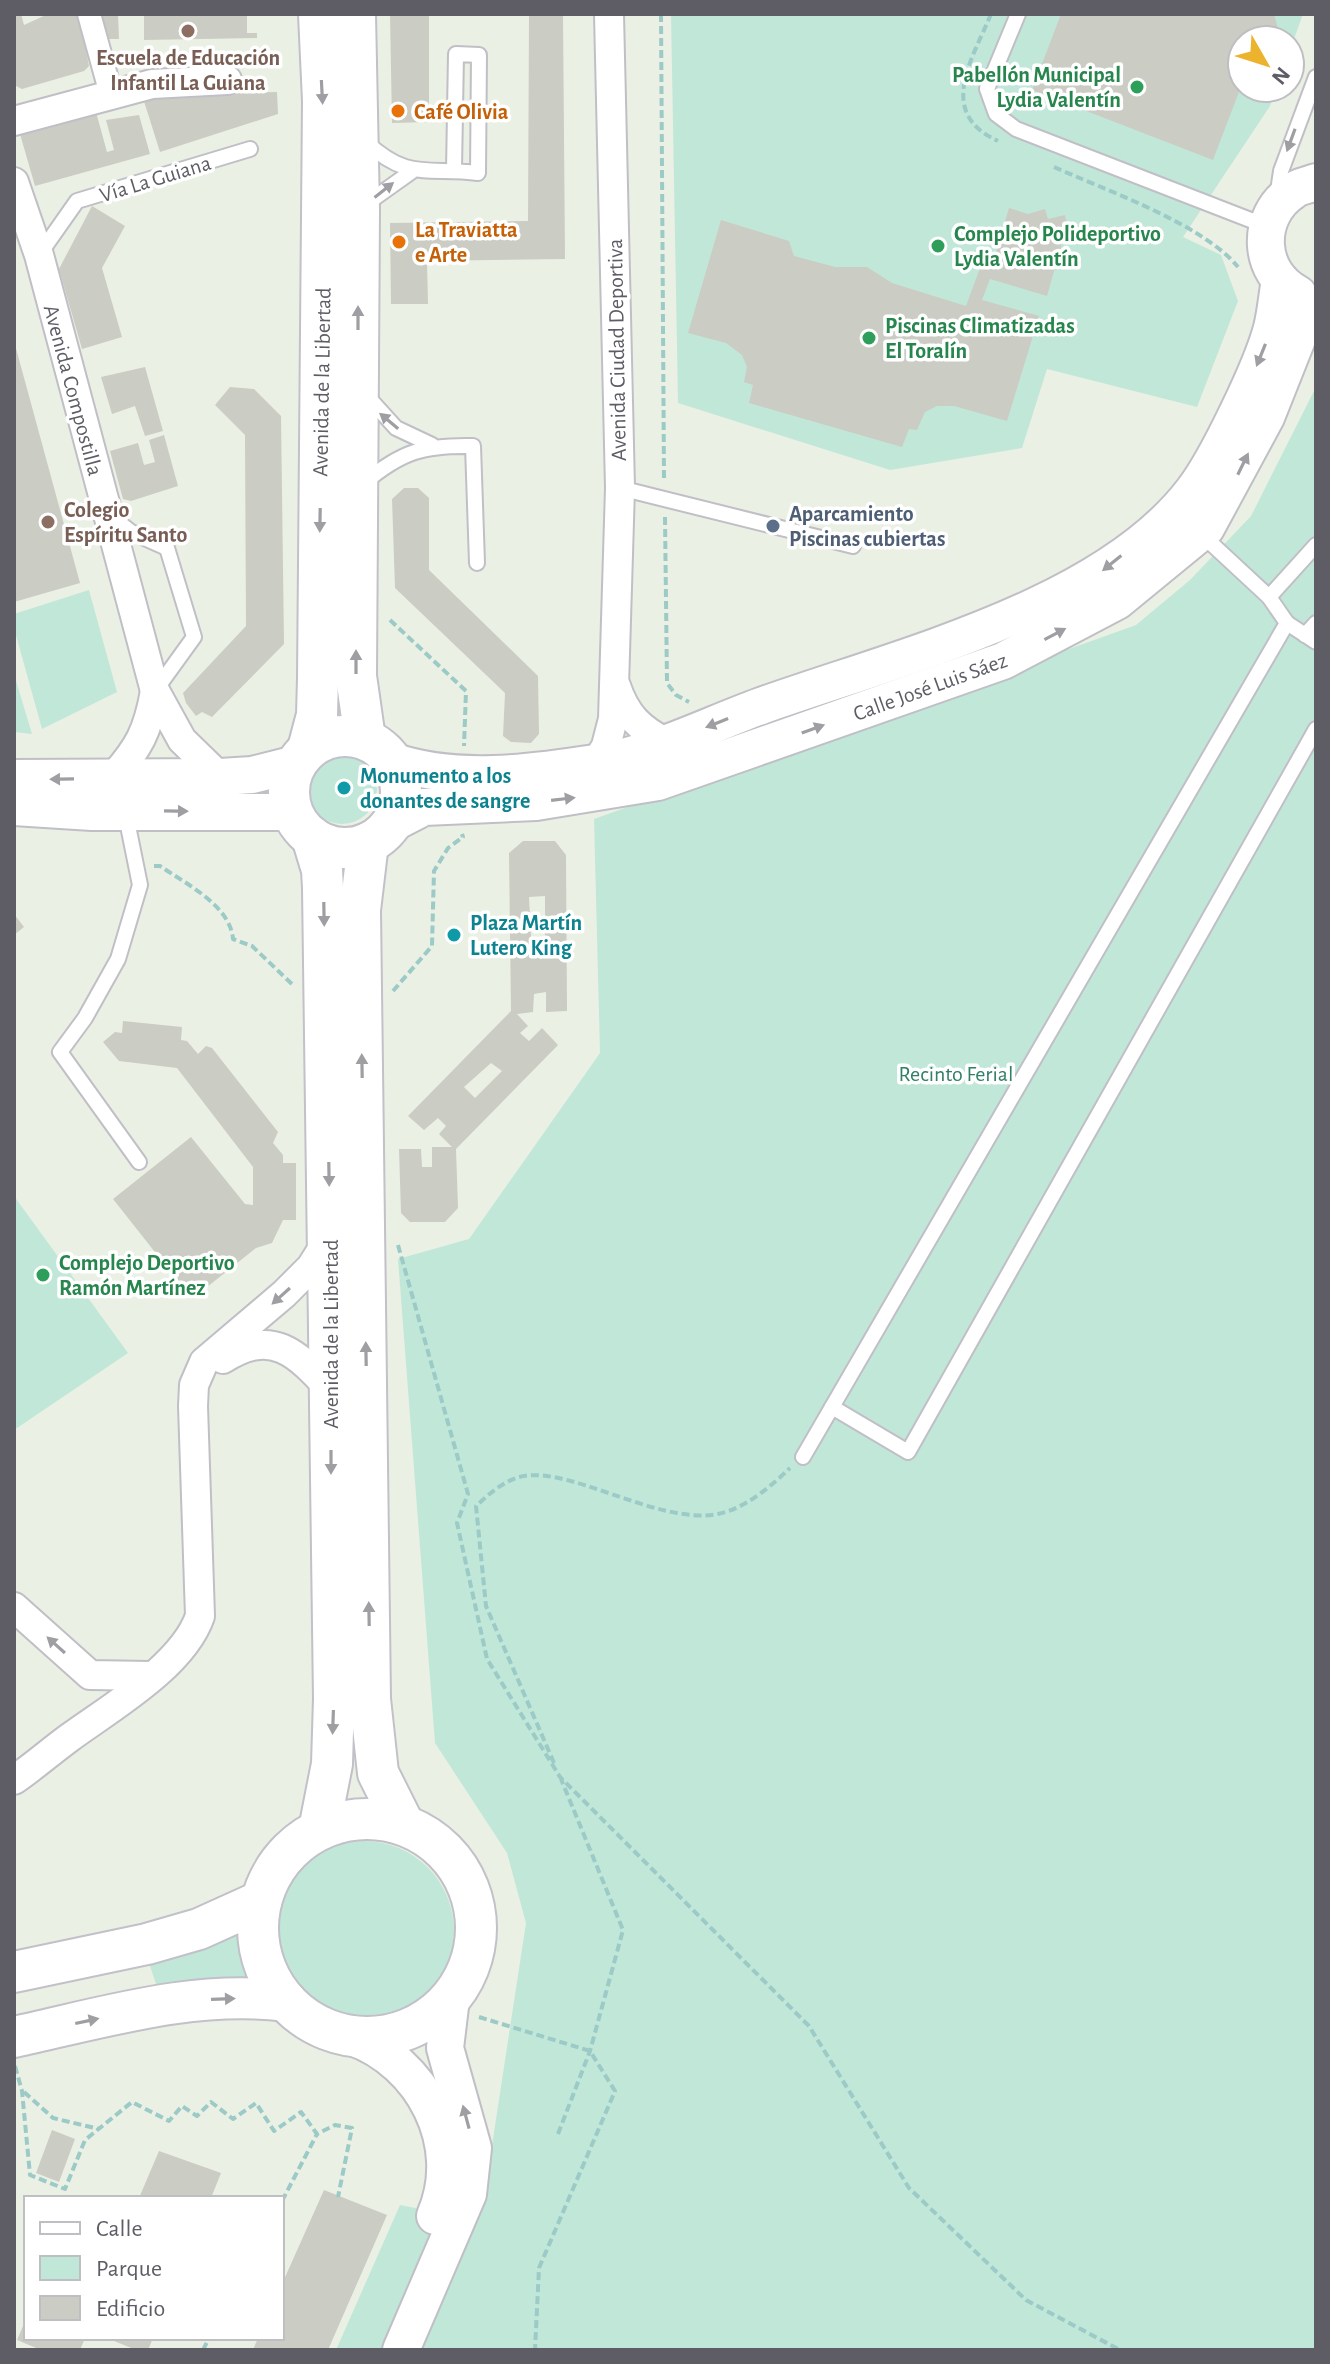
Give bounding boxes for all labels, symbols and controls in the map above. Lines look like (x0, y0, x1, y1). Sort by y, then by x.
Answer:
marker: Escuela de Educación Infantil La Guiana (179, 22, 197, 40)
north arrow (1226, 24, 1306, 104)
place label: Escuela de Educación Infantil La Guiana (96, 47, 280, 94)
text: N (1267, 63, 1294, 89)
place label: Pabellón Municipal Lydia Valentín (952, 64, 1121, 112)
marker: Pabellón Municipal Lydia Valentín (1128, 78, 1146, 96)
one-way arrow (316, 80, 329, 105)
place label: Café Olivia (414, 101, 509, 123)
marker: Café Olivia (389, 102, 407, 120)
one-way arrow (1285, 129, 1297, 153)
street label: Vía La Guiana (97, 152, 214, 206)
one-way arrow (374, 182, 394, 199)
place label: La Traviatta e Arte (415, 219, 518, 266)
place label: Complejo Polideportivo Lydia Valentín (954, 223, 1161, 271)
marker: La Traviatta e Arte (390, 233, 408, 251)
marker: Complejo Polideportivo Lydia Valentín (929, 237, 947, 255)
street label: Avenida Ciudad Deportiva (604, 239, 630, 461)
street label: Avenida de la Libertad (309, 287, 335, 477)
street label: Avenida Compostilla (40, 302, 106, 478)
one-way arrow (352, 305, 364, 330)
place label: Piscinas Climatizadas El Toralín (885, 315, 1075, 362)
marker: Piscinas Climatizadas El Toralín (860, 329, 878, 347)
one-way arrow (1254, 343, 1267, 367)
one-way arrow (379, 413, 399, 430)
one-way arrow (1236, 452, 1250, 475)
place label: Colegio Espíritu Santo (64, 499, 187, 546)
place label: Aparcamiento Piscinas cubiertas (789, 503, 945, 550)
one-way arrow (313, 508, 326, 533)
marker: Colegio Espíritu Santo (39, 513, 57, 531)
marker: Aparcamiento Piscinas cubiertas (764, 517, 782, 535)
one-way arrow (1102, 554, 1122, 570)
one-way arrow (1043, 628, 1066, 641)
one-way arrow (350, 649, 362, 674)
street label: Calle José Luis Sáez (850, 649, 1010, 725)
one-way arrow (705, 717, 729, 730)
one-way arrow (801, 722, 825, 735)
place label: Monumento a los donantes de sangre (360, 765, 530, 812)
one-way arrow (49, 773, 74, 785)
marker: Monumento a los donantes de sangre (335, 779, 353, 797)
one-way arrow (551, 792, 576, 805)
one-way arrow (164, 805, 189, 817)
one-way arrow (318, 902, 330, 927)
place label: Plaza Martín Lutero King (470, 912, 582, 959)
marker: Plaza Martín Lutero King (445, 926, 463, 944)
one-way arrow (356, 1053, 368, 1078)
park label: Recinto Ferial (899, 1063, 1013, 1085)
one-way arrow (323, 1162, 335, 1187)
street label: Avenida de la Libertad (320, 1239, 342, 1429)
place label: Complejo Deportivo Ramón Martínez (59, 1252, 235, 1299)
marker: Complejo Deportivo Ramón Martínez (34, 1266, 52, 1284)
one-way arrow (272, 1287, 292, 1304)
one-way arrow (360, 1341, 373, 1366)
one-way arrow (325, 1450, 337, 1475)
one-way arrow (363, 1601, 376, 1626)
one-way arrow (46, 1637, 65, 1655)
one-way arrow (327, 1710, 340, 1735)
one-way arrow (211, 1992, 236, 2005)
one-way arrow (75, 2014, 100, 2027)
one-way arrow (460, 2104, 472, 2129)
legend (24, 2196, 284, 2340)
text: Calle (96, 2217, 143, 2241)
text: Parque (96, 2257, 162, 2281)
text: Edificio (96, 2297, 165, 2321)

